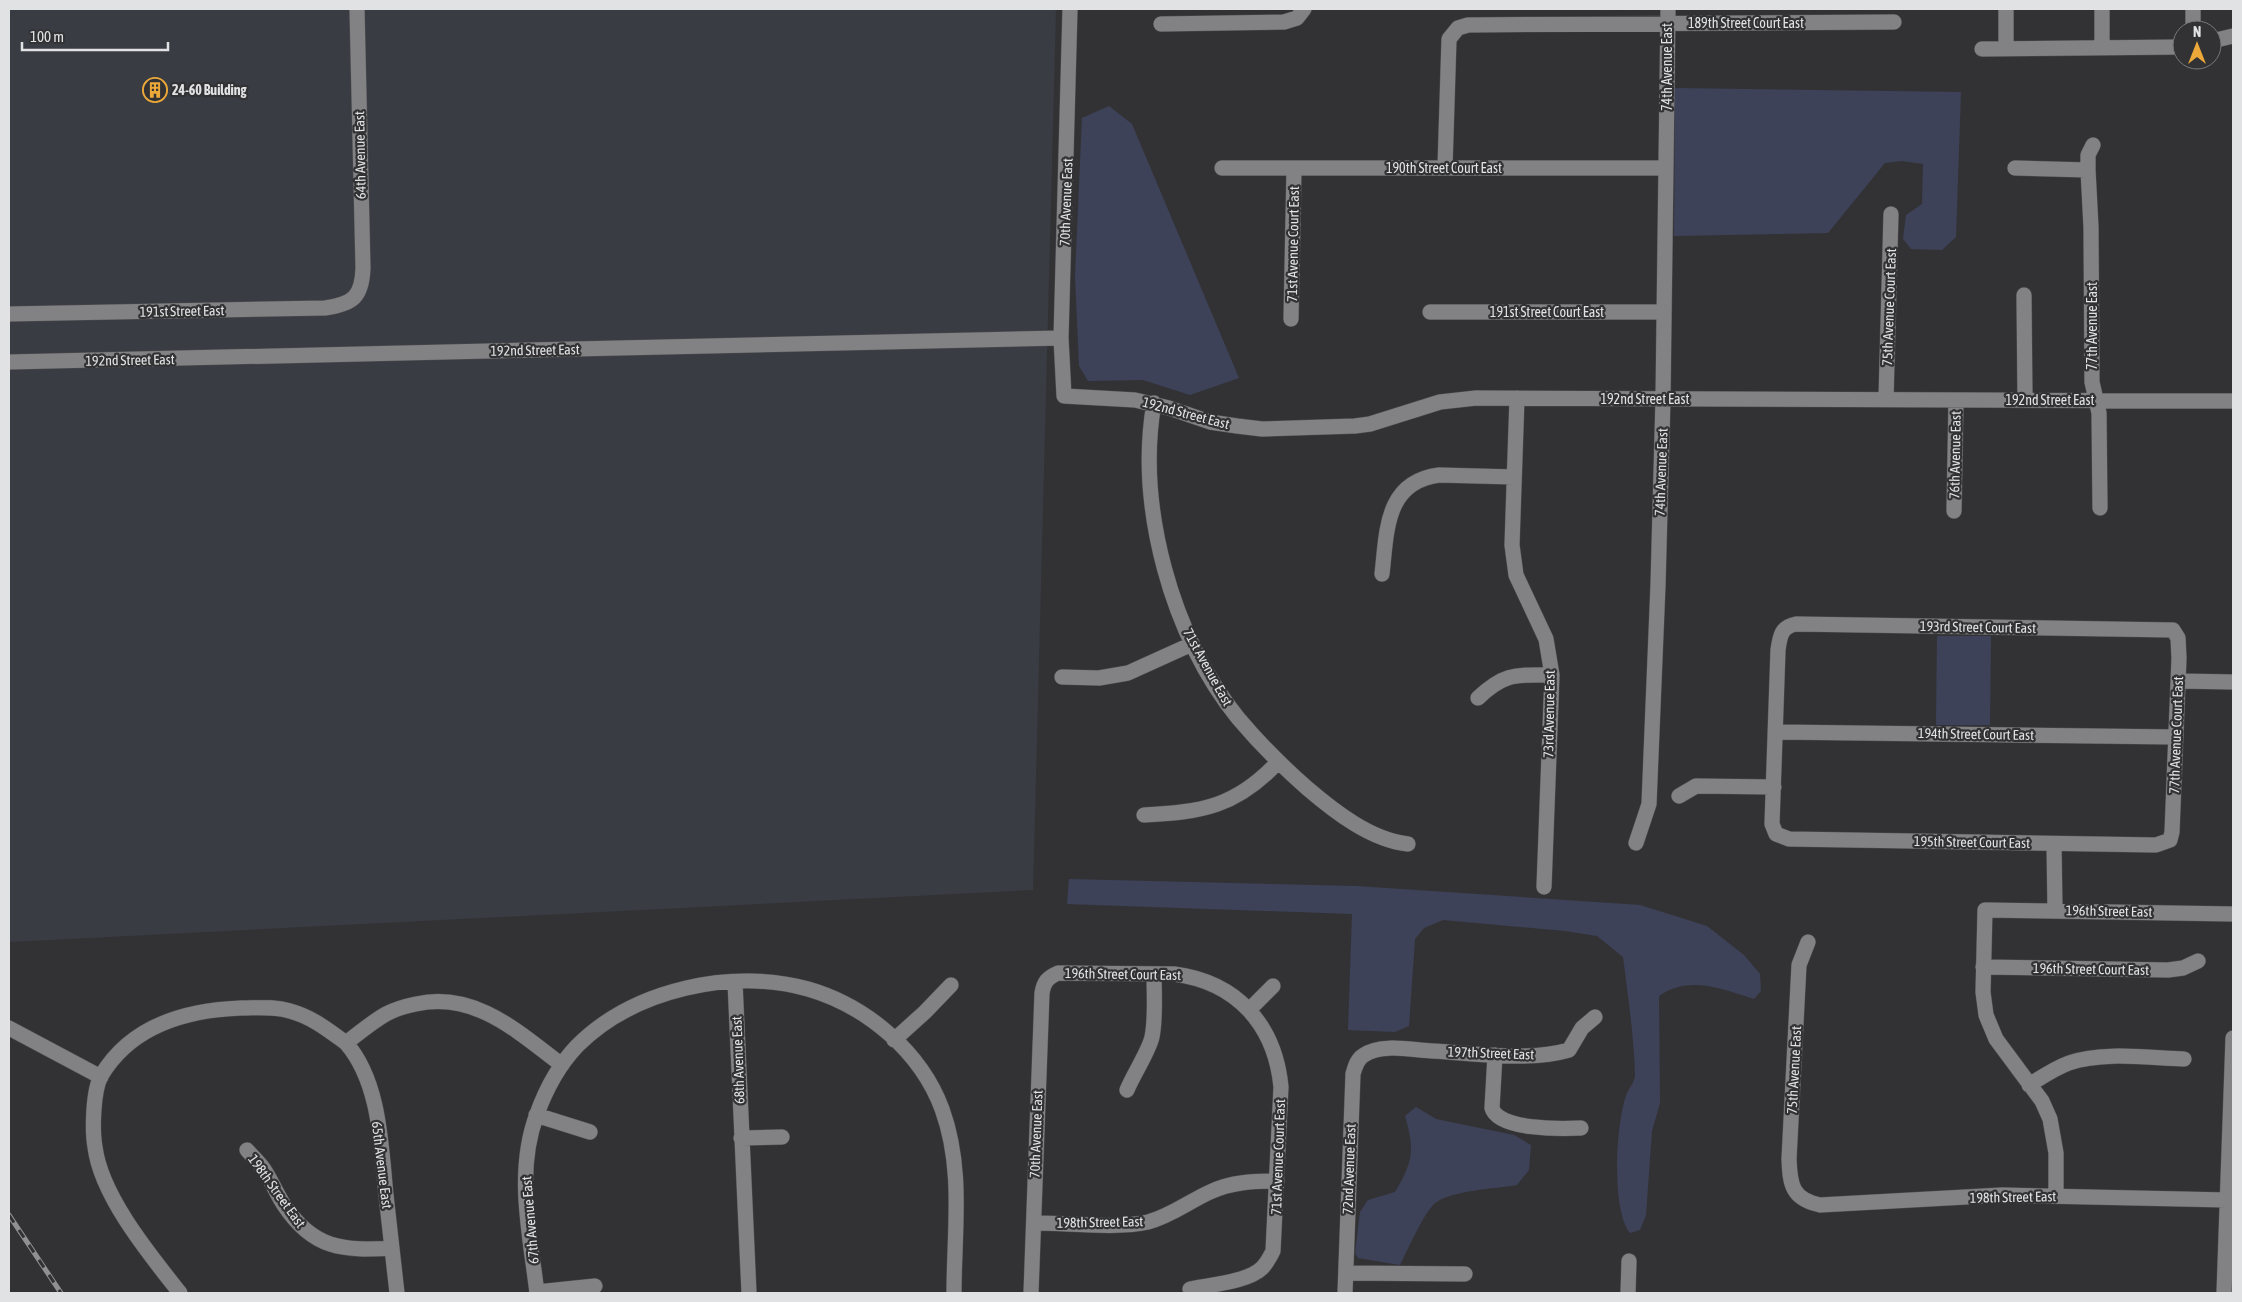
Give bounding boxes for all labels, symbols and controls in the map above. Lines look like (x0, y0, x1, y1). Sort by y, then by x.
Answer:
street label: 189th Street Court East (1688, 15, 1804, 31)
scale bar (22, 20, 169, 52)
north arrow (2172, 20, 2222, 70)
street label: 74th Avenue East (1659, 23, 1675, 111)
text: N (2193, 24, 2201, 40)
text: 100 m (30, 28, 64, 45)
building icon: 24-60 Building (142, 77, 168, 103)
place label: 24-60 Building (172, 82, 248, 98)
street label: 64th Avenue East (351, 111, 369, 199)
street label: 70th Avenue East (1056, 158, 1076, 246)
street label: 190th Street Court East (1386, 160, 1502, 176)
street label: 71st Avenue Court East (1284, 186, 1302, 302)
street label: 75th Avenue Court East (1879, 248, 1899, 366)
street label: 77th Avenue East (2084, 282, 2100, 370)
street label: 191st Street East (140, 302, 224, 320)
street label: 191st Street Court East (1490, 304, 1604, 320)
street label: 192nd Street East (490, 341, 580, 359)
street label: 192nd Street East (85, 351, 175, 369)
street label: 192nd Street East (1600, 391, 1690, 407)
street label: 192nd Street East (2005, 392, 2095, 408)
street label: 192nd Street East (1141, 394, 1231, 432)
street label: 76th Avenue East (1946, 411, 1964, 499)
street label: 74th Avenue East (1651, 428, 1671, 516)
street label: 193rd Street Court East (1920, 618, 2036, 636)
street label: 71st Avenue East (1180, 625, 1236, 709)
street label: 73rd Avenue East (1540, 670, 1558, 758)
street label: 77th Avenue Court East (2166, 676, 2186, 794)
street label: 194th Street Court East (1918, 725, 2034, 743)
street label: 195th Street Court East (1914, 833, 2030, 851)
street label: 196th Street East (2066, 902, 2152, 920)
street label: 196th Street Court East (2033, 960, 2149, 978)
street label: 196th Street Court East (1065, 965, 1181, 983)
street label: 68th Avenue East (728, 1016, 748, 1104)
street label: 75th Avenue East (1784, 1026, 1804, 1114)
street label: 197th Street East (1447, 1043, 1535, 1063)
street label: 70th Avenue East (1026, 1090, 1046, 1178)
street label: 71st Avenue Court East (1268, 1099, 1288, 1215)
street label: 65th Avenue East (369, 1120, 395, 1210)
street label: 72nd Avenue East (1339, 1123, 1359, 1215)
street label: 198th Street East (245, 1151, 309, 1231)
street label: 67th Avenue East (518, 1175, 542, 1265)
street label: 198th Street East (1970, 1188, 2056, 1206)
street label: 198th Street East (1057, 1213, 1143, 1231)

